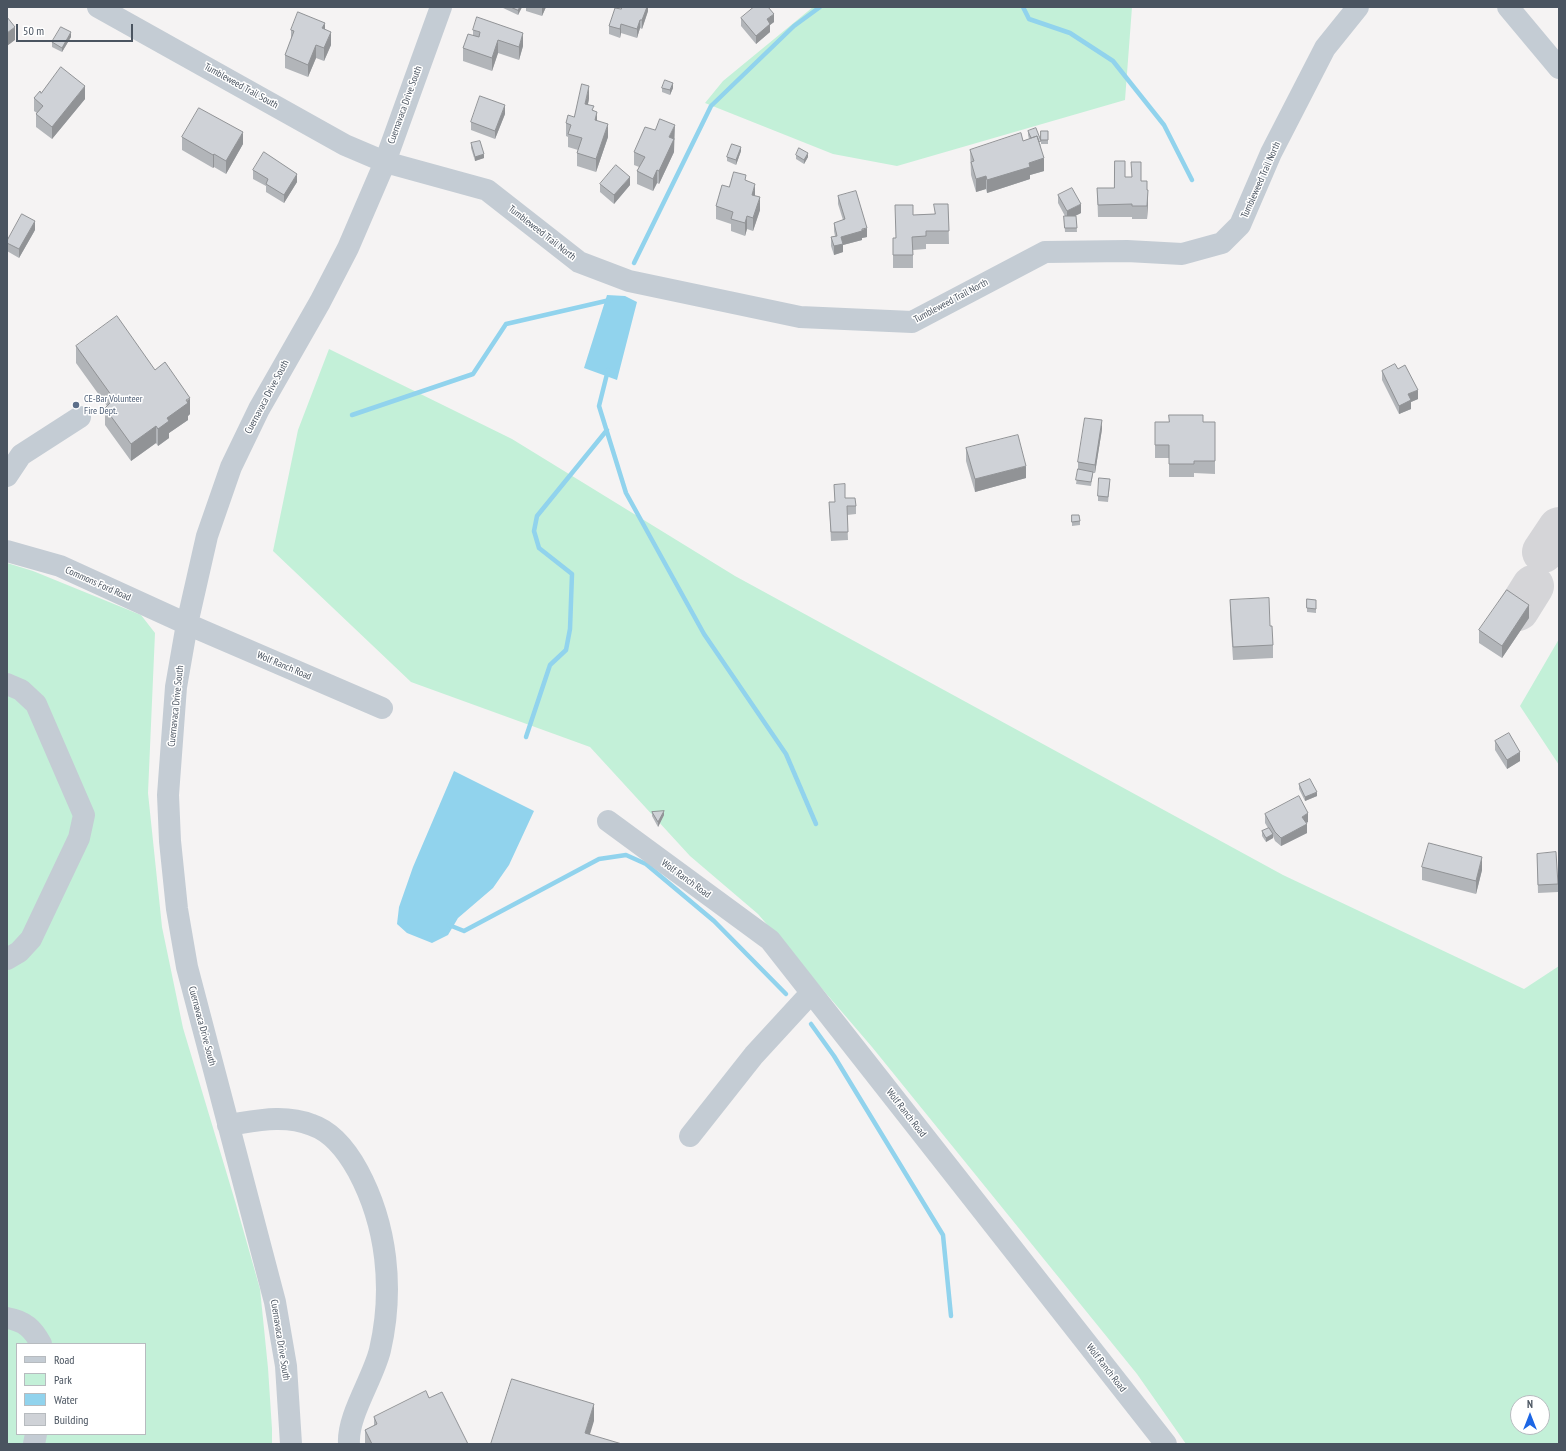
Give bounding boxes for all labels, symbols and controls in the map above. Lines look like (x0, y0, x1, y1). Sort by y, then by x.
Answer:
scale bar (18, 16, 135, 42)
text: 50 m (23, 23, 44, 38)
street label: Tumbleweed Trail South (202, 61, 280, 111)
street label: Cuernavaca Drive South (385, 64, 425, 146)
street label: Tumbleweed Trail North (1239, 140, 1283, 220)
street label: Tumbleweed Trail North (506, 203, 578, 263)
street label: Tumbleweed Trail North (912, 276, 990, 326)
street label: Cuernavaca Drive South (242, 358, 292, 436)
place label: CE-Bar Volunteer Fire Dept. (84, 393, 142, 416)
marker: CE-Bar Volunteer Fire Dept. (71, 400, 81, 410)
street label: Commons Ford Road (63, 564, 133, 604)
street label: Wolf Ranch Road (255, 649, 313, 683)
street label: Cuernavaca Drive South (166, 665, 186, 747)
street label: Wolf Ranch Road (659, 857, 713, 901)
street label: Cuernavaca Drive South (186, 985, 218, 1067)
street label: Wolf Ranch Road (883, 1086, 929, 1140)
street label: Cuernavaca Drive South (268, 1299, 292, 1381)
street label: Wolf Ranch Road (1083, 1341, 1129, 1395)
legend (16, 1343, 146, 1435)
text: Road (54, 1352, 74, 1367)
text: Park (54, 1372, 72, 1387)
text: Water (54, 1392, 78, 1407)
north arrow (1510, 1395, 1550, 1435)
text: N (1527, 1397, 1533, 1411)
text: Building (54, 1412, 89, 1427)

